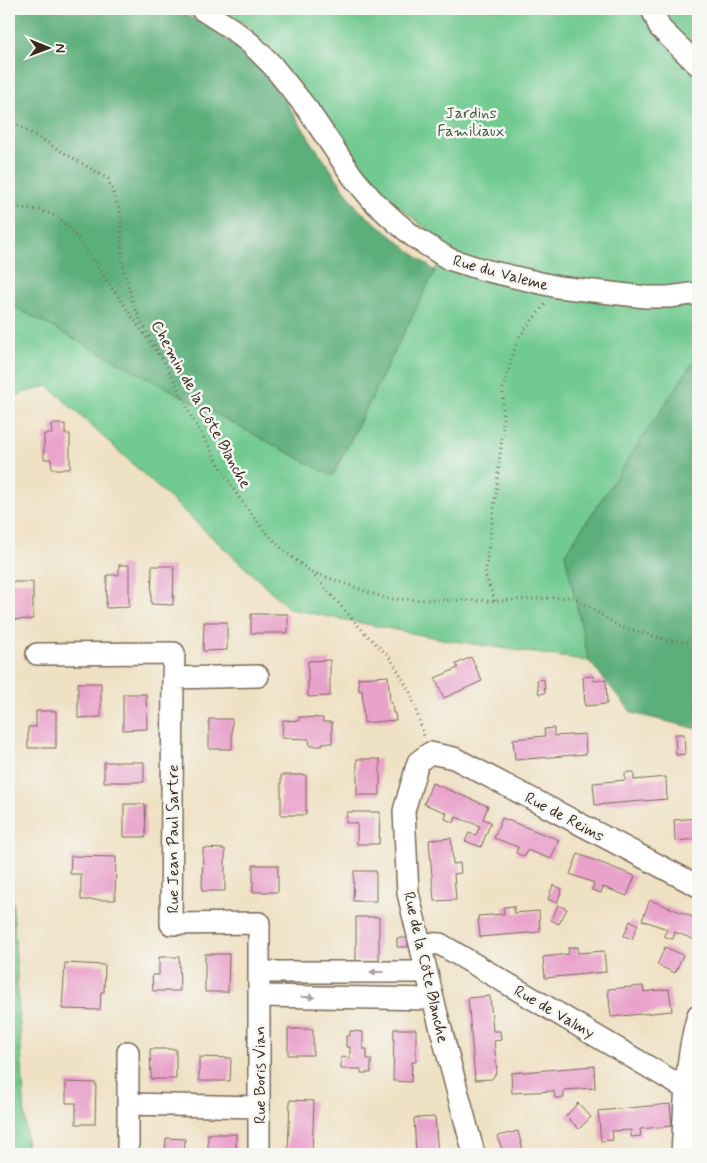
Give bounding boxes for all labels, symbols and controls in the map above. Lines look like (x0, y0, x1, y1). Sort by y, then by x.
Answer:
north arrow (22, 22, 72, 72)
text: N (51, 43, 69, 53)
park label: Jardins Familiaux (437, 103, 505, 142)
street label: Rue du Valeme (451, 251, 551, 296)
street label: Chemin de la Côte Blanche (146, 317, 256, 493)
street label: Rue Jean Paul Sartre (163, 765, 184, 913)
street label: Rue de Reims (521, 788, 608, 847)
street label: Rue de la Côte Blanche (398, 890, 453, 1045)
one-way arrow (369, 968, 385, 976)
street label: Rue de Valmy (510, 981, 598, 1044)
one-way arrow (300, 993, 316, 1001)
street label: Rue Boris Vian (250, 1026, 271, 1124)

